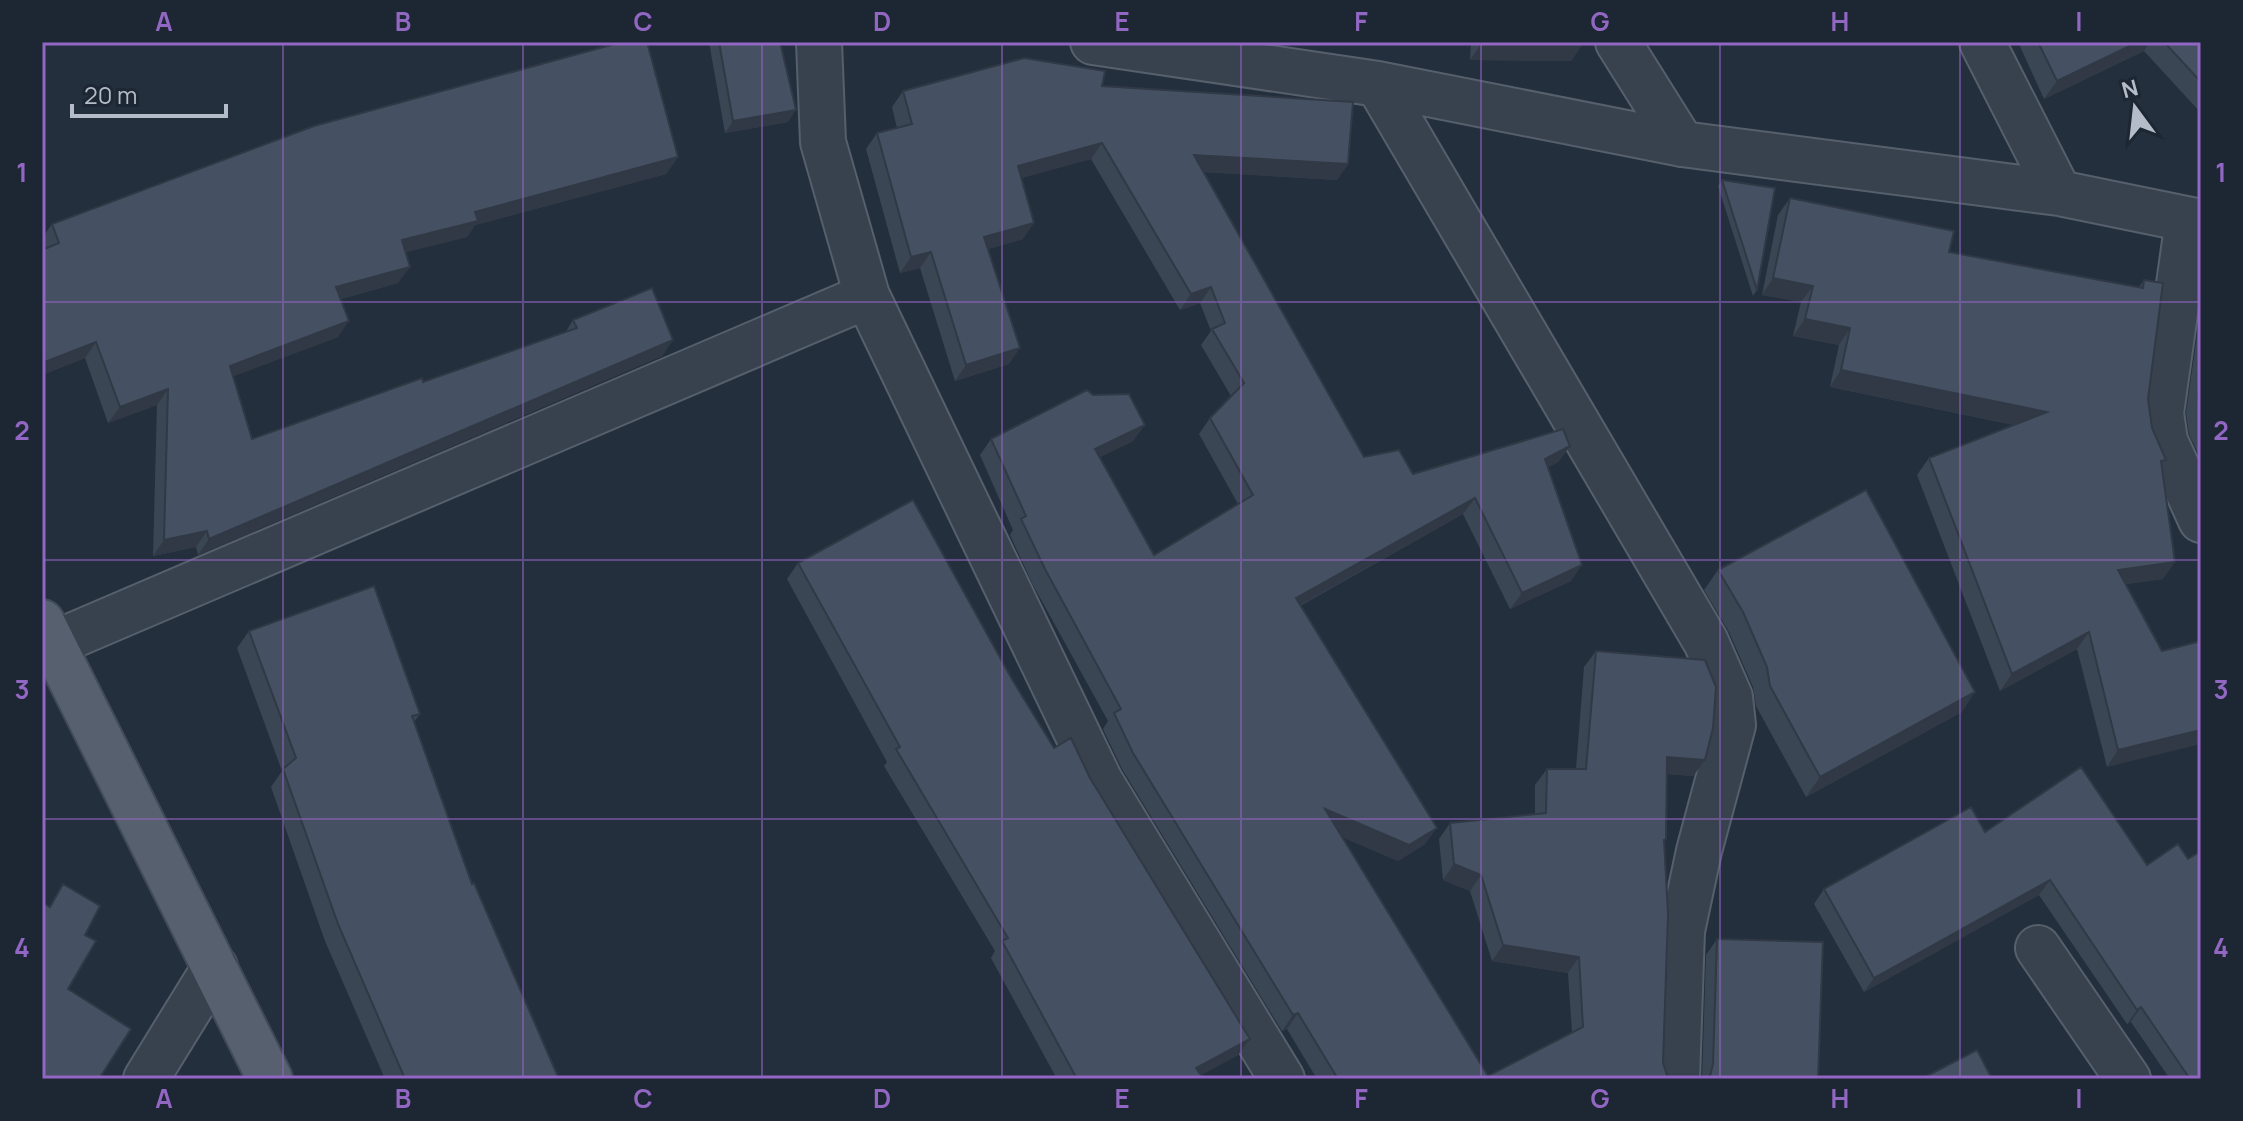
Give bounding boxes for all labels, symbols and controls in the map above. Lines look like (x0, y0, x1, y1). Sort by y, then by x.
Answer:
text: A (155, 3, 173, 39)
text: B (395, 3, 411, 39)
text: C (633, 3, 653, 39)
text: D (873, 3, 891, 39)
text: E (1114, 3, 1130, 39)
text: F (1354, 3, 1368, 39)
text: G (1590, 3, 1610, 39)
text: H (1831, 3, 1849, 39)
text: I (2075, 3, 2083, 39)
scale bar (72, 68, 226, 118)
north arrow (2095, 68, 2175, 148)
text: N (2118, 72, 2141, 105)
text: 20 m (84, 78, 137, 111)
text: 1 (16, 154, 28, 190)
text: 1 (2215, 154, 2227, 190)
text: 2 (14, 412, 30, 448)
text: 2 (2213, 412, 2229, 448)
text: 3 (14, 671, 30, 707)
text: 3 (2213, 671, 2229, 707)
text: 4 (14, 929, 30, 965)
text: 4 (2213, 929, 2229, 965)
text: A (155, 1080, 173, 1116)
text: B (395, 1080, 411, 1116)
text: C (633, 1080, 653, 1116)
text: D (873, 1080, 891, 1116)
text: E (1114, 1080, 1130, 1116)
text: F (1354, 1080, 1368, 1116)
text: G (1590, 1080, 1610, 1116)
text: H (1831, 1080, 1849, 1116)
text: I (2075, 1080, 2083, 1116)

